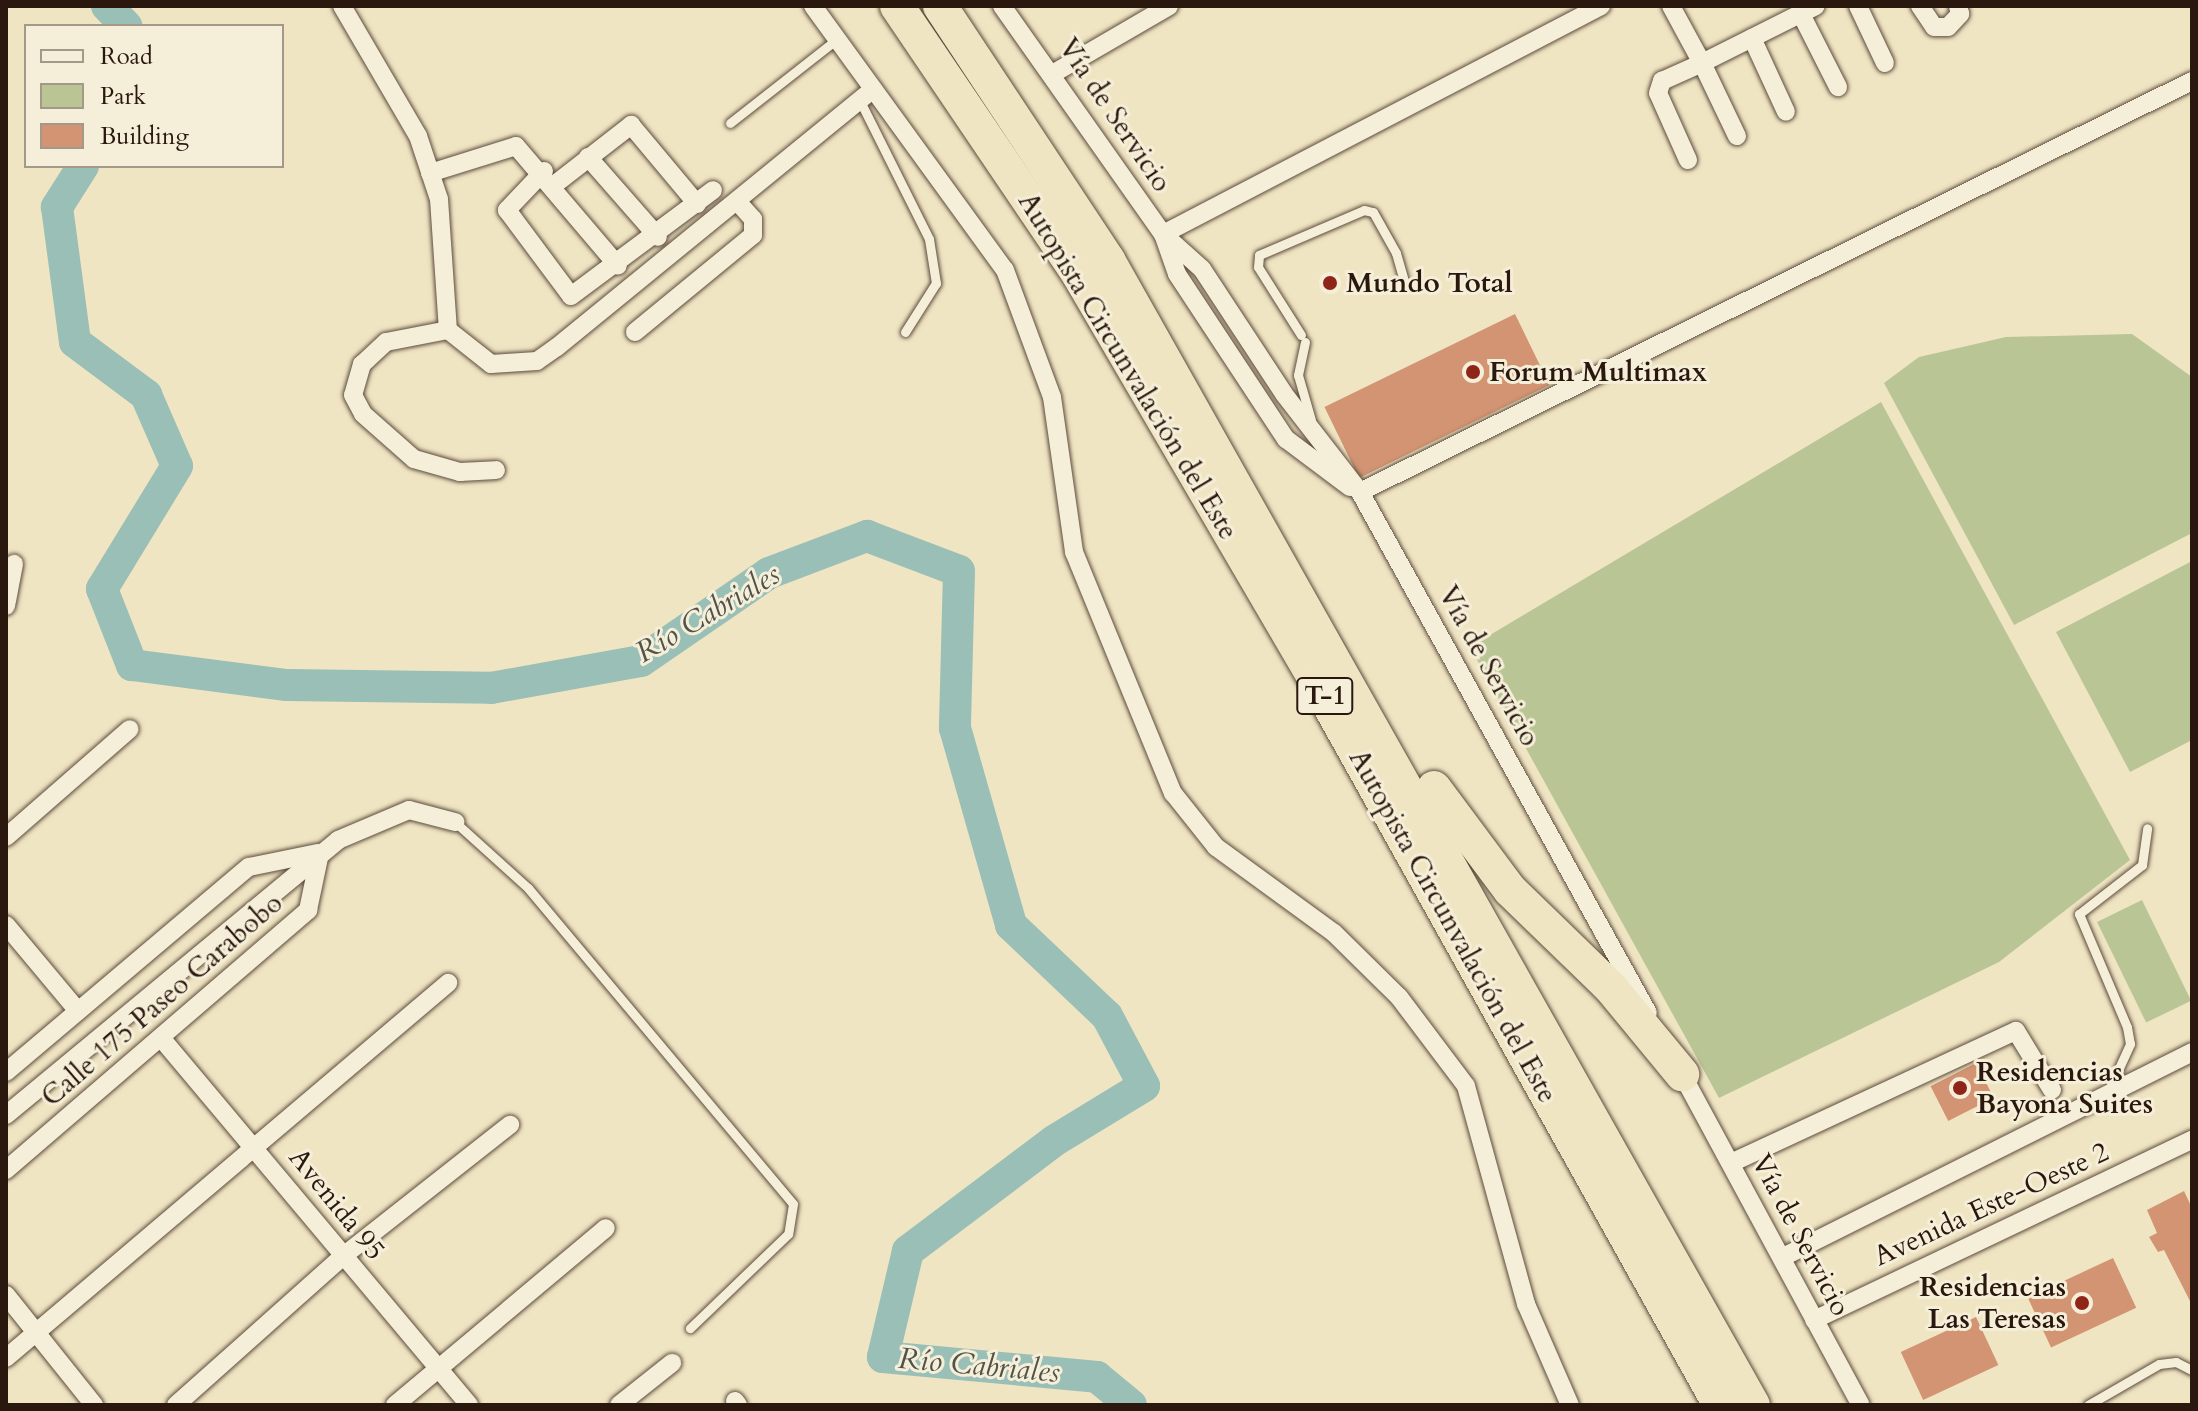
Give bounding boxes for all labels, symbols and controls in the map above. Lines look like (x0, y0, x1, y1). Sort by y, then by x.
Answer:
legend (24, 24, 284, 168)
street label: Vía de Servicio (1051, 32, 1179, 198)
text: Road (100, 40, 153, 73)
text: Park (100, 80, 146, 113)
text: Building (100, 120, 189, 153)
street label: Autopista Circunvalación del Este (1011, 187, 1245, 545)
place label: Mundo Total (1346, 266, 1513, 300)
marker: Mundo Total (1321, 274, 1339, 292)
place label: Forum Multimax (1489, 355, 1707, 389)
marker: Forum Multimax (1464, 363, 1482, 381)
water label: Río Cabriales (629, 557, 787, 671)
street label: Vía de Servicio (1431, 580, 1547, 752)
road number: T-1 (1295, 674, 1355, 718)
street label: Autopista Circunvalación del Este (1342, 744, 1564, 1108)
street label: Calle 175 Paseo Carabobo (35, 886, 289, 1114)
place label: Residencias Bayona Suites (1976, 1055, 2153, 1121)
marker: Residencias Bayona Suites (1951, 1079, 1969, 1097)
street label: Avenida Este-Oeste 2 (1868, 1135, 2114, 1273)
street label: Avenida 95 (282, 1141, 392, 1267)
street label: Vía de Servicio (1744, 1149, 1858, 1321)
place label: Residencias Las Teresas (1919, 1270, 2066, 1336)
marker: Residencias Las Teresas (2073, 1294, 2091, 1312)
water label: Río Cabriales (897, 1341, 1061, 1391)

